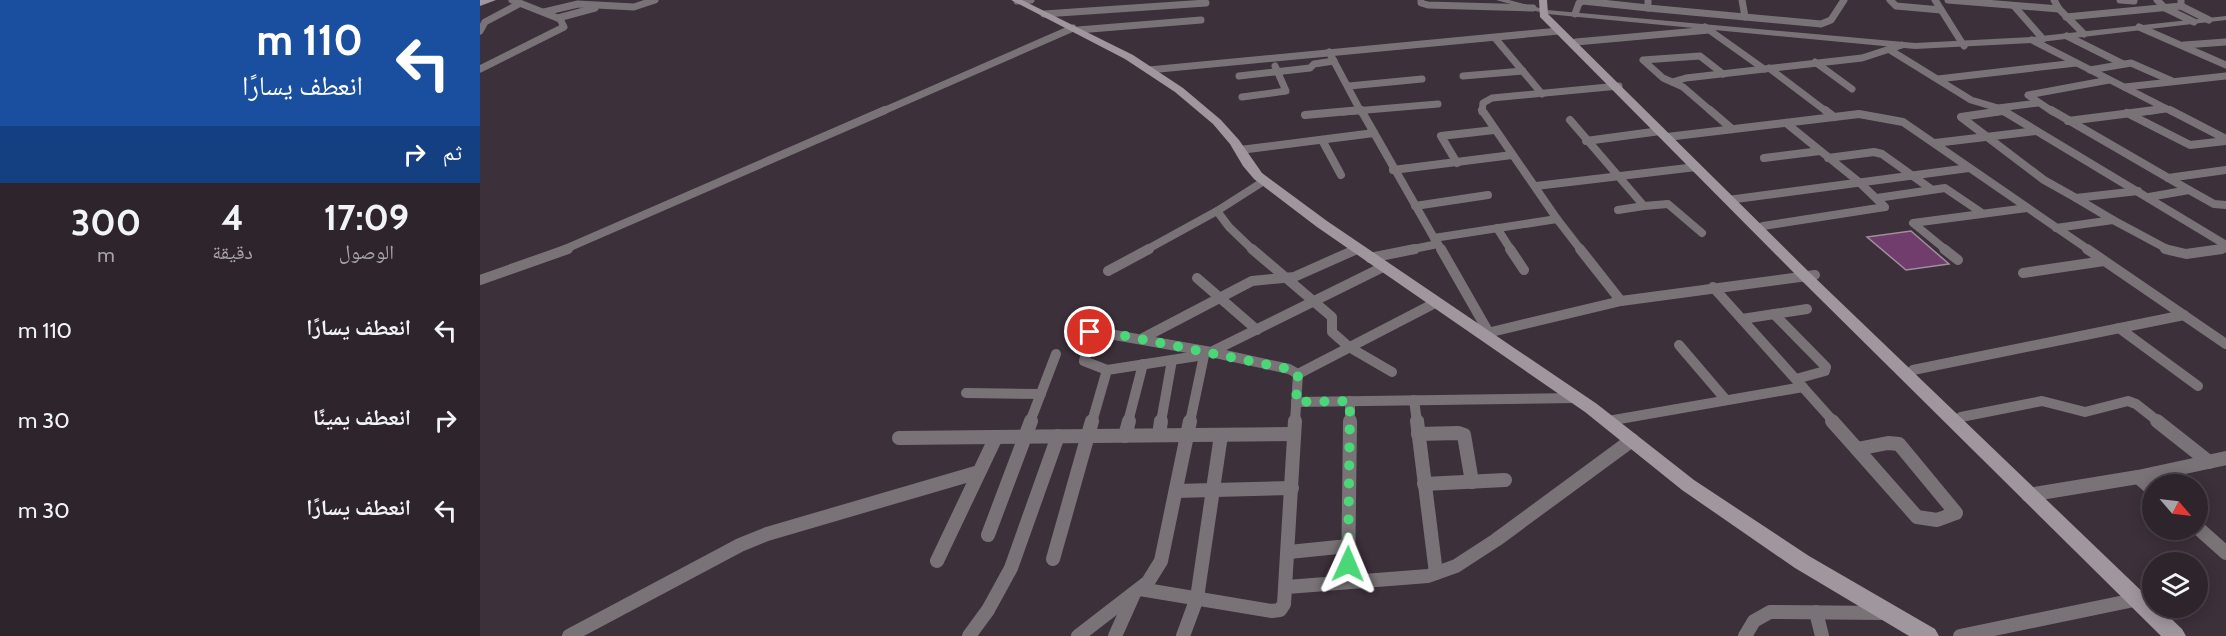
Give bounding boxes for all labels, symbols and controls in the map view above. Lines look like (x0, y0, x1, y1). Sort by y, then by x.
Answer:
text: 110 m (256, 14, 363, 66)
icon: left (384, 24, 462, 102)
text: انعطف يسارًا (242, 69, 363, 102)
icon: right (398, 138, 431, 171)
text: ثم (443, 139, 462, 166)
text: 4 (221, 195, 244, 239)
text: 17:09 (324, 195, 409, 239)
text: 300 (71, 200, 141, 244)
text: دقيقة (212, 240, 253, 264)
text: الوصول (339, 240, 394, 264)
text: m (97, 243, 115, 267)
pin (1064, 306, 1115, 357)
text: انعطف يسارًا (306, 314, 411, 341)
icon: left (429, 314, 462, 347)
icon: arrive (1073, 315, 1106, 348)
text: 110 m (18, 317, 72, 344)
text: انعطف يمينًا (313, 404, 411, 431)
icon: right (429, 404, 462, 437)
text: 30 m (18, 407, 70, 434)
north arrow (2142, 474, 2208, 540)
map controls (2142, 474, 2208, 618)
text: انعطف يسارًا (306, 494, 411, 521)
icon: left (429, 494, 462, 527)
text: 30 m (18, 497, 70, 524)
position arrow (1316, 532, 1380, 596)
button: layers (2142, 552, 2208, 618)

